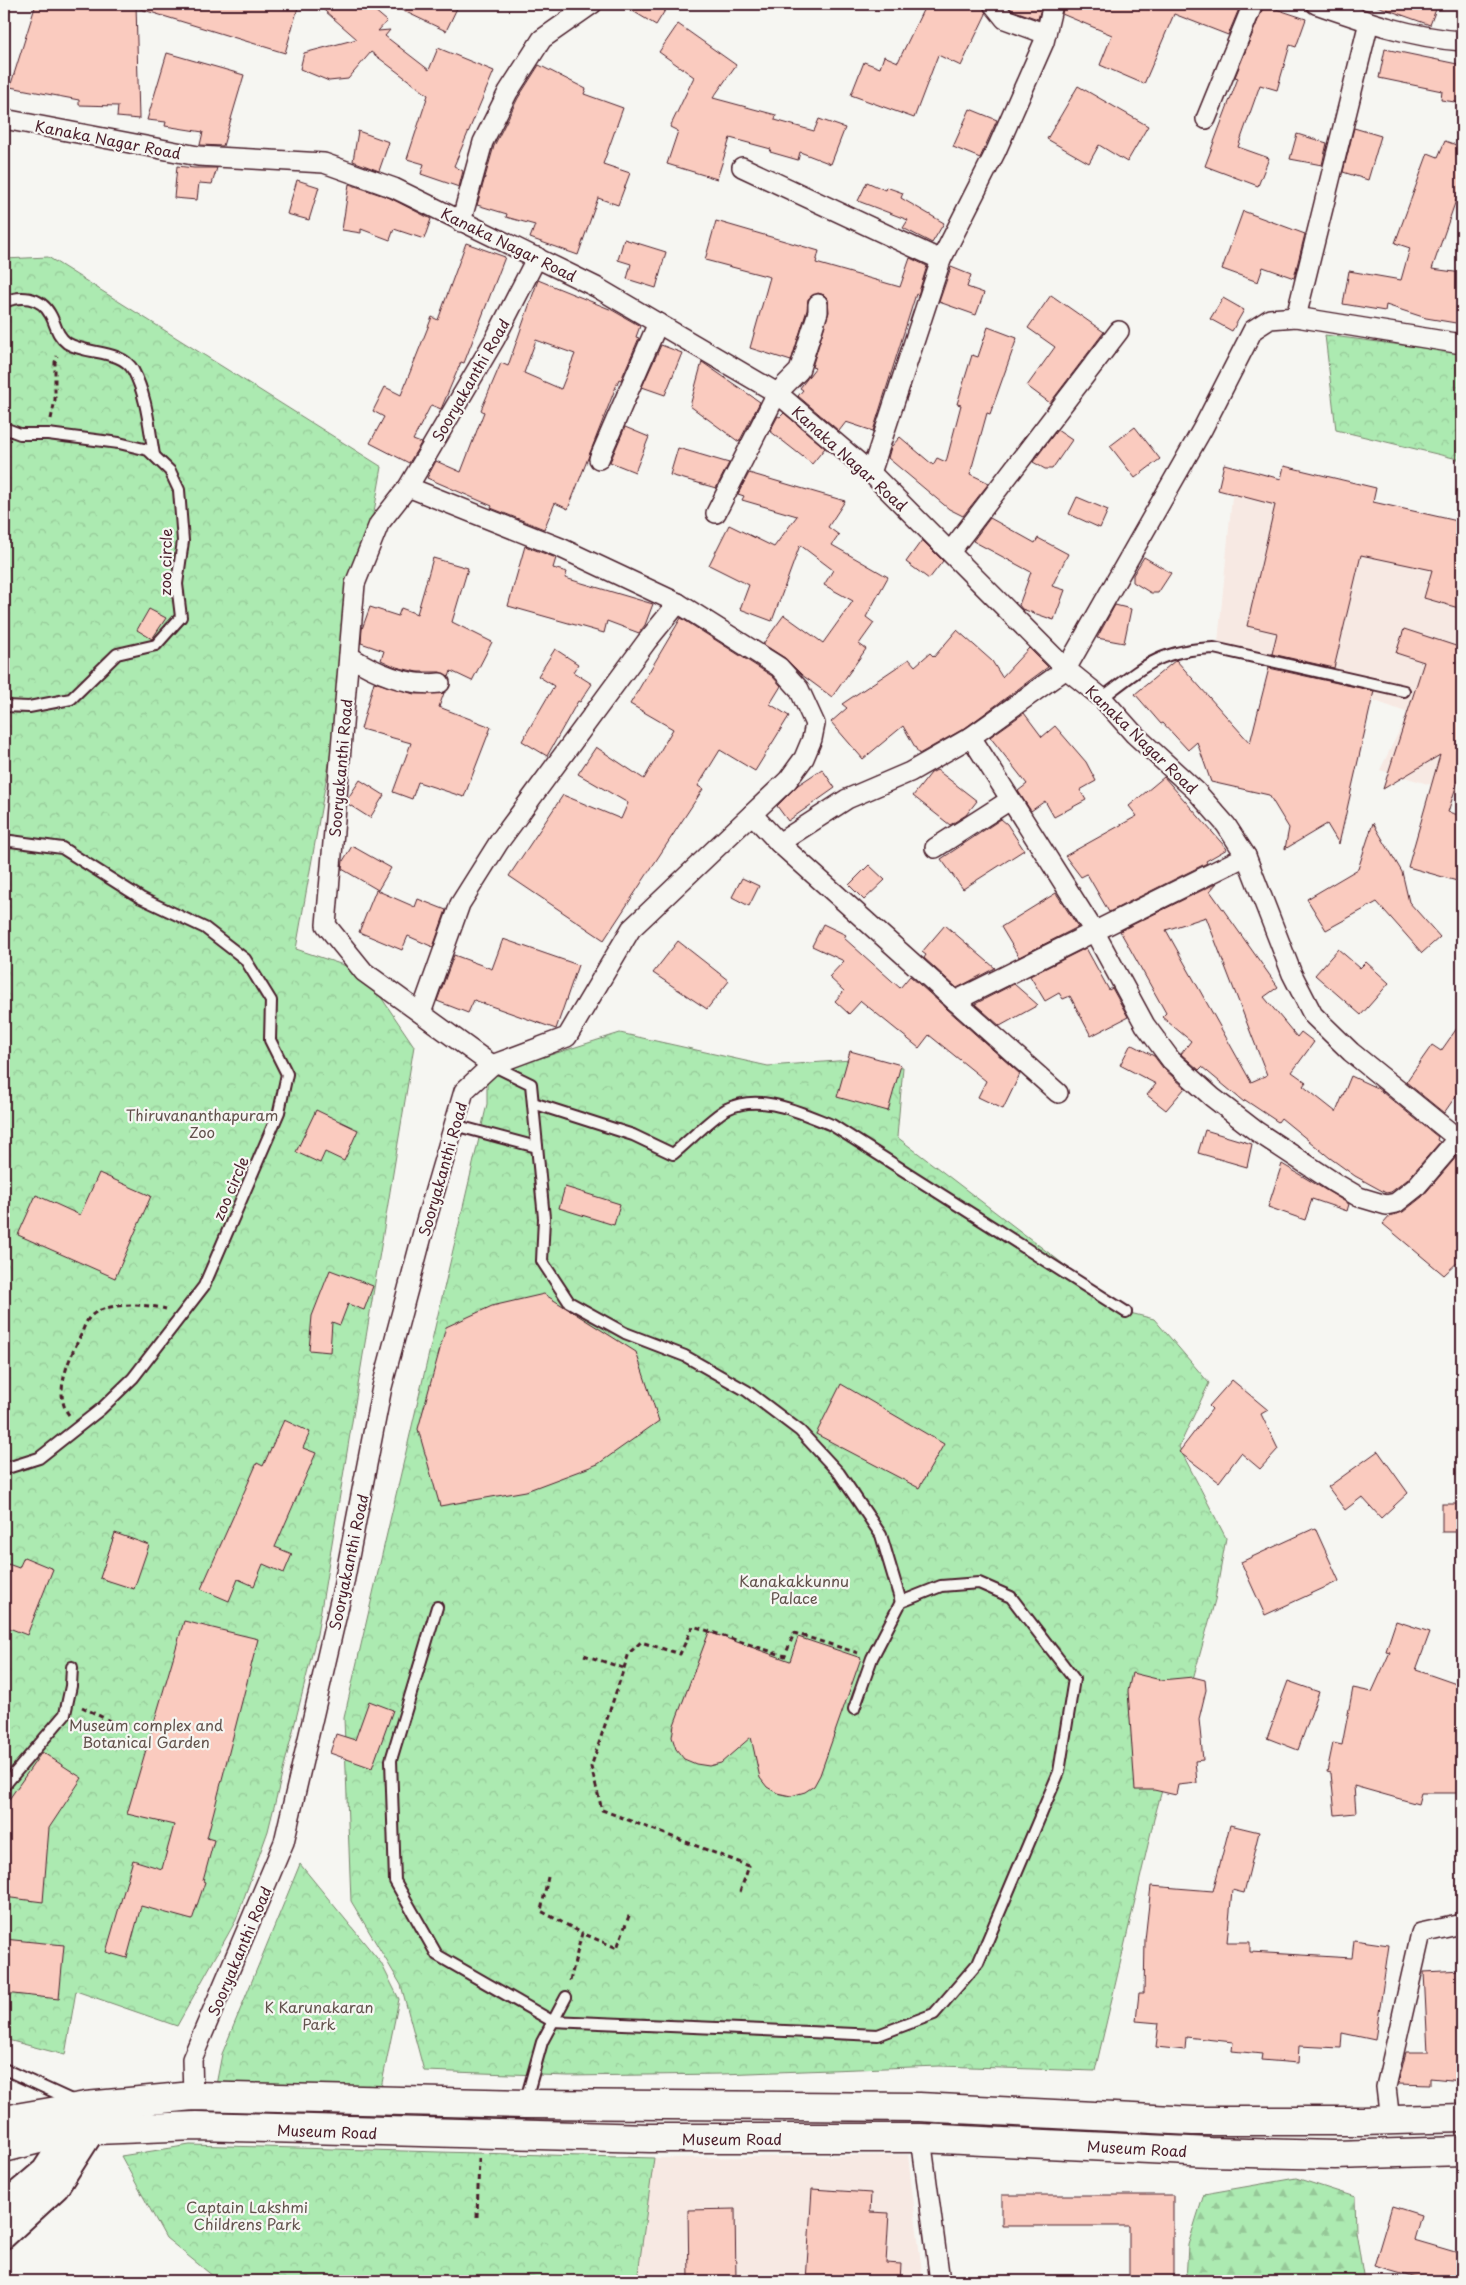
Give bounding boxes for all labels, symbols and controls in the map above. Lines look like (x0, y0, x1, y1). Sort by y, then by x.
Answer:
street label: Kanaka Nagar Road (33, 114, 183, 164)
street label: Kanaka Nagar Road (437, 201, 581, 287)
street label: Sooryakanthi Road (425, 314, 515, 446)
street label: Kanaka Nagar Road (787, 400, 913, 516)
street label: zoo circle (153, 528, 177, 596)
street label: Kanaka Nagar Road (1081, 679, 1203, 799)
street label: Sooryakanthi Road (322, 698, 358, 838)
street label: Sooryakanthi Road (412, 1099, 472, 1239)
park label: Thiruvananthapuram Zoo (126, 1103, 278, 1143)
street label: zoo circle (206, 1152, 254, 1224)
street label: Sooryakanthi Road (322, 1492, 374, 1632)
park label: Kanakakkunnu Palace (739, 1569, 849, 1609)
park label: Museum complex and Botanical Garden (69, 1713, 223, 1753)
street label: Sooryakanthi Road (201, 1883, 277, 2019)
park label: K Karunakaran Park (264, 1995, 374, 2035)
street label: Museum Road (276, 2118, 378, 2144)
street label: Museum Road (682, 2127, 782, 2150)
street label: Museum Road (1086, 2134, 1188, 2162)
park label: Captain Lakshmi Childrens Park (186, 2195, 308, 2235)

